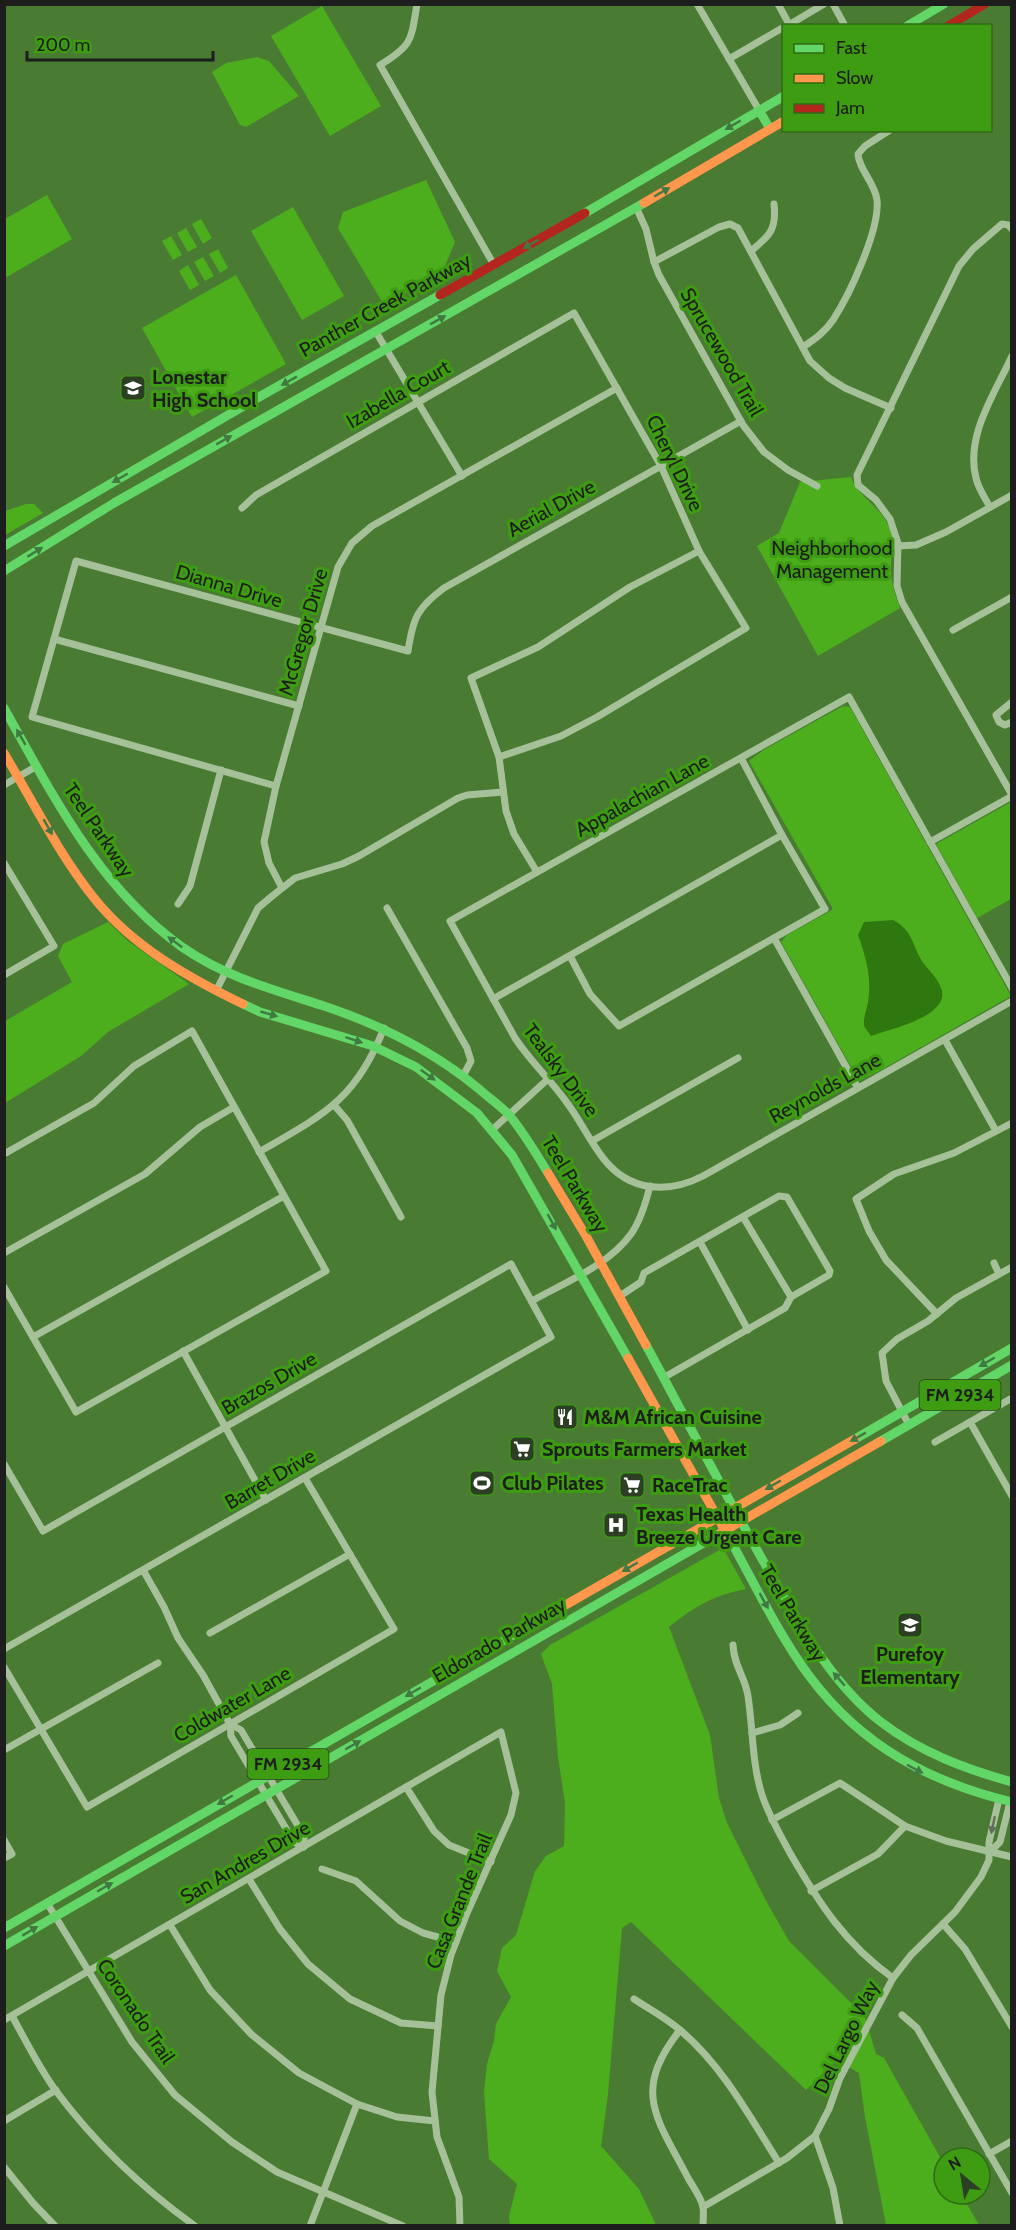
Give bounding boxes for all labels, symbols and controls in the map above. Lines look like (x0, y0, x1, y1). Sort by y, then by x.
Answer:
scale bar (27, 24, 213, 62)
legend (782, 24, 992, 132)
text: 200 m (36, 34, 90, 56)
text: Fast (836, 37, 867, 59)
text: Slow (836, 67, 873, 89)
text: Jam (835, 97, 865, 119)
one-way arrow (725, 120, 741, 131)
one-way arrow (654, 186, 670, 197)
one-way arrow (523, 238, 539, 249)
street label: Panther Creek Parkway (295, 248, 475, 362)
street label: Sprucewood Trail (676, 284, 769, 421)
one-way arrow (430, 314, 446, 325)
street label: Izabella Court (342, 355, 454, 433)
place label: Lonestar High School (152, 365, 257, 412)
school or university icon: Lonestar High School (118, 373, 148, 403)
one-way arrow (280, 376, 297, 386)
street label: Cheryl Drive (641, 411, 709, 515)
one-way arrow (216, 435, 232, 446)
one-way arrow (111, 473, 128, 483)
street label: Aerial Drive (503, 474, 599, 542)
park label: Neighborhood Management (771, 536, 893, 583)
one-way arrow (27, 547, 43, 558)
street label: Dianna Drive (173, 559, 285, 613)
street label: McGregor Drive (273, 566, 333, 698)
one-way arrow (16, 728, 26, 745)
street label: Appalachian Lane (571, 748, 713, 842)
street label: Teel Parkway (59, 778, 139, 882)
one-way arrow (43, 819, 53, 836)
one-way arrow (168, 936, 183, 948)
one-way arrow (260, 1010, 278, 1019)
street label: Tealsky Drive (518, 1019, 604, 1121)
one-way arrow (345, 1035, 363, 1045)
street label: Reynolds Lane (765, 1048, 885, 1128)
one-way arrow (420, 1069, 435, 1081)
street label: Teel Parkway (537, 1131, 613, 1237)
one-way arrow (547, 1214, 557, 1231)
street label: Brazos Drive (217, 1346, 321, 1420)
one-way arrow (979, 1357, 995, 1368)
road number: FM 2934 (920, 1380, 1000, 1410)
restaurant icon: M&M African Cuisine (550, 1402, 580, 1432)
place label: M&M African Cuisine (584, 1405, 762, 1429)
one-way arrow (849, 1432, 866, 1442)
supermarket icon: Sprouts Farmers Market (507, 1434, 537, 1464)
place label: Sprouts Farmers Market (542, 1437, 747, 1461)
street label: Barret Drive (221, 1444, 319, 1514)
sports icon: Club Pilates (467, 1468, 497, 1498)
supermarket icon: RaceTrac (617, 1470, 647, 1500)
place label: Club Pilates (502, 1471, 604, 1495)
place label: RaceTrac (652, 1473, 728, 1497)
one-way arrow (765, 1479, 781, 1490)
place label: Texas Health Breeze Urgent Care (636, 1502, 801, 1549)
hospital icon: Texas Health Breeze Urgent Care (601, 1510, 631, 1540)
street label: Teel Parkway (755, 1560, 831, 1666)
one-way arrow (622, 1561, 638, 1572)
street label: Eldorado Parkway (428, 1592, 570, 1688)
one-way arrow (759, 1593, 770, 1609)
school or university icon: Purefoy Elementary (895, 1610, 925, 1640)
place label: Purefoy Elementary (860, 1642, 960, 1689)
street label: Coldwater Lane (169, 1661, 295, 1747)
one-way arrow (832, 1671, 845, 1687)
one-way arrow (404, 1687, 421, 1697)
one-way arrow (345, 1740, 362, 1750)
road number: FM 2934 (248, 1749, 328, 1779)
one-way arrow (907, 1764, 924, 1774)
one-way arrow (216, 1795, 233, 1805)
street label: San Andres Drive (176, 1815, 314, 1909)
one-way arrow (988, 1816, 997, 1835)
street label: Casa Grande Trail (421, 1829, 497, 1972)
one-way arrow (97, 1882, 114, 1892)
one-way arrow (22, 1926, 39, 1936)
street label: Coronado Trail (92, 1954, 180, 2068)
street label: Del Largo Way (808, 1977, 884, 2097)
north arrow (932, 2146, 992, 2206)
text: N (945, 2152, 964, 2174)

